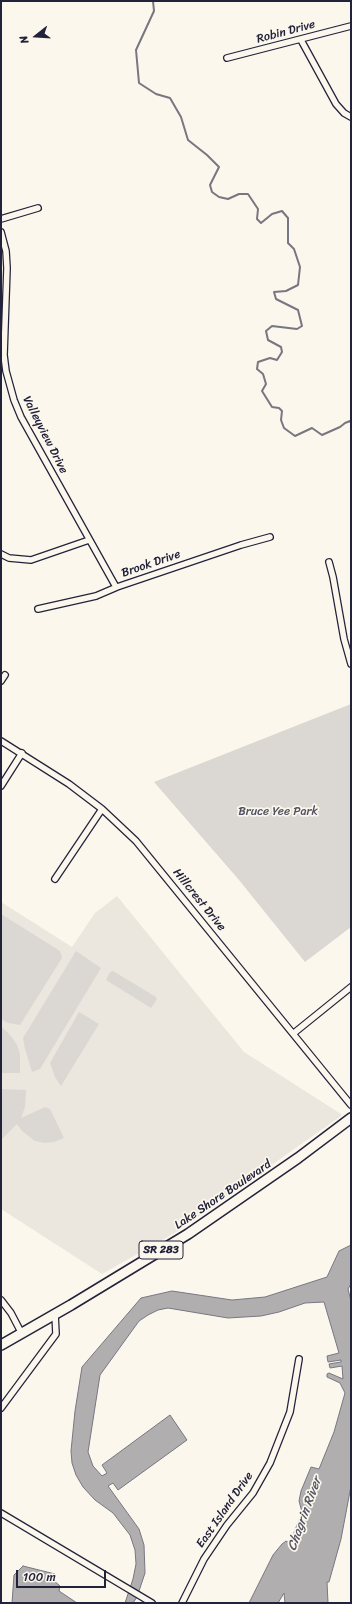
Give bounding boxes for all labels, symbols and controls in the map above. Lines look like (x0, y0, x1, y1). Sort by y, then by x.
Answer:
north arrow (16, 16, 56, 56)
street label: Robin Drive (255, 17, 317, 47)
text: N (14, 33, 34, 46)
street label: Valleyview Drive (19, 394, 71, 476)
street label: Brook Drive (120, 547, 182, 581)
park label: Bruce Yee Park (238, 805, 318, 819)
street label: Hillcrest Drive (169, 866, 229, 934)
street label: Lake Shore Boulevard (172, 1157, 274, 1233)
road number: SR 283 (139, 1241, 183, 1259)
street label: East Island Drive (193, 1469, 257, 1551)
water label: Chagrin River (285, 1475, 325, 1553)
scale bar (18, 1562, 108, 1588)
text: 100 m (23, 1566, 56, 1588)

